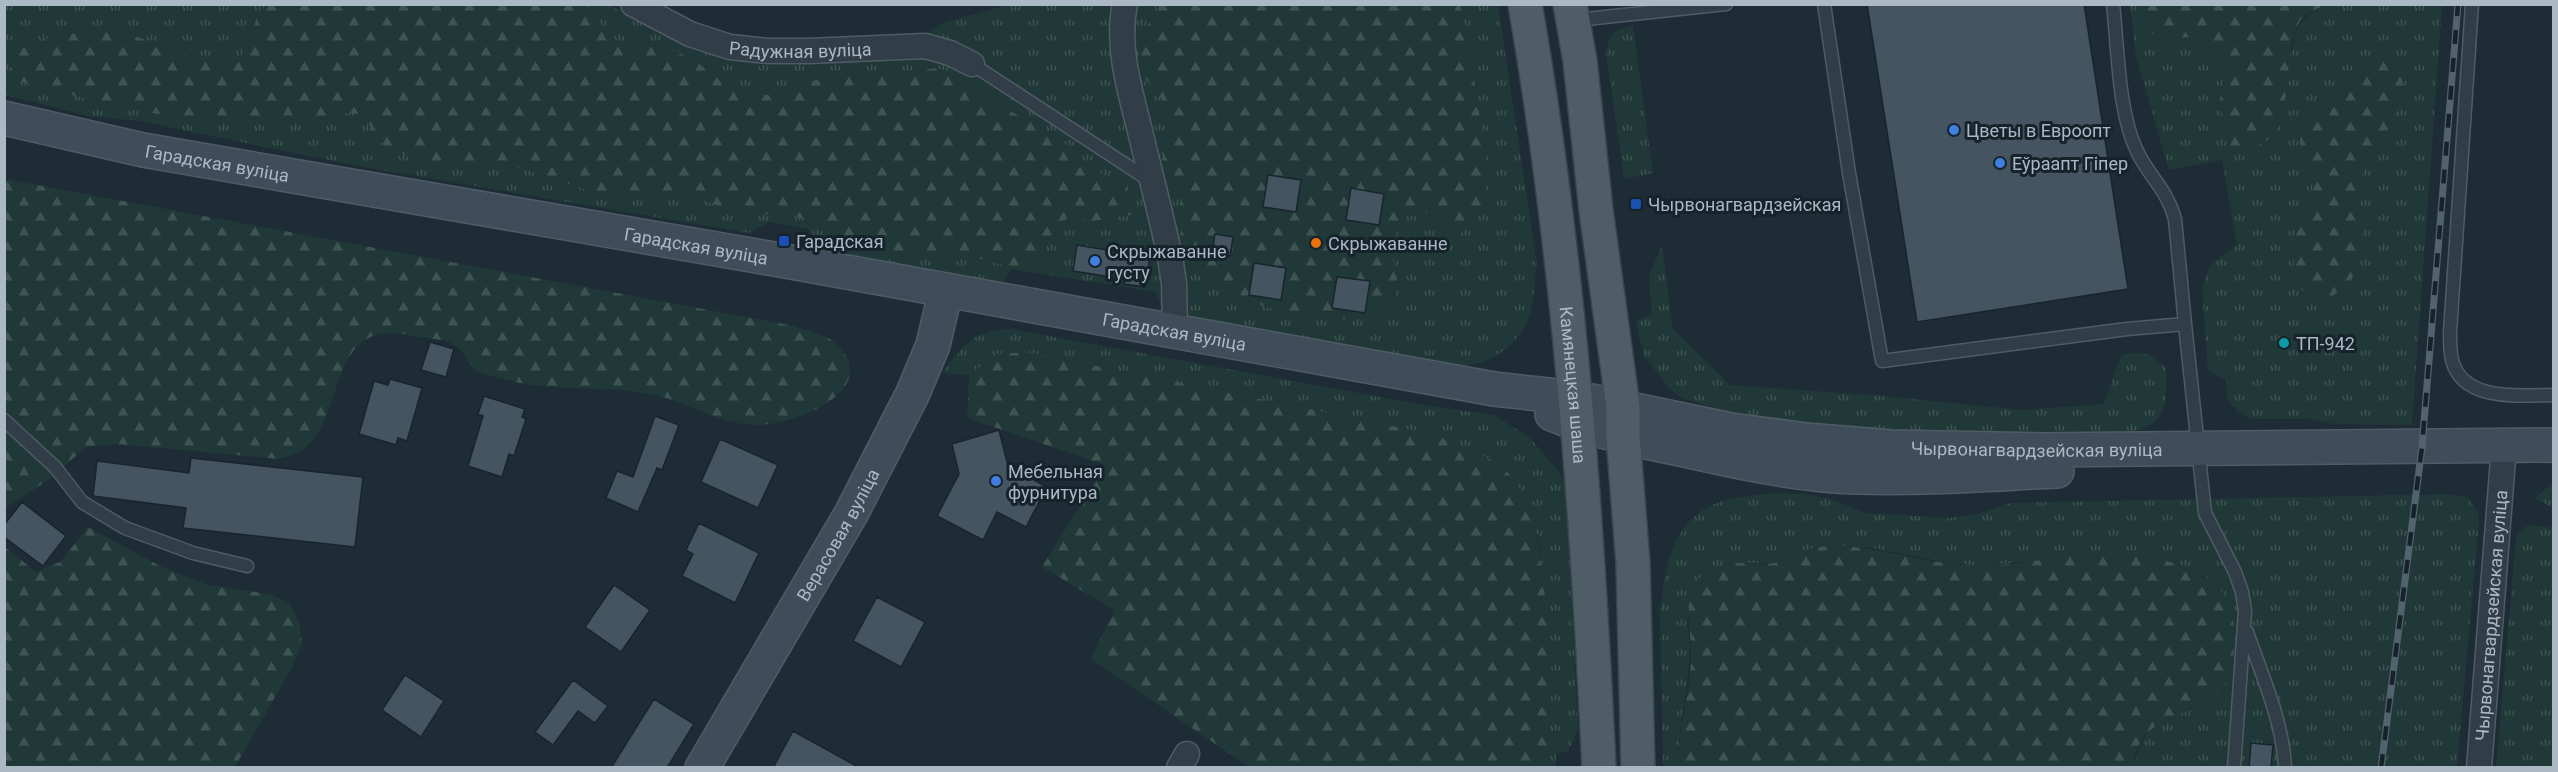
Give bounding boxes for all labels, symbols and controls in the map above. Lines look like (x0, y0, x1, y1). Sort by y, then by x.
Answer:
street label: Радужная вуліца (728, 36, 872, 62)
place label: Цветы в Евроопт (1966, 120, 2111, 141)
marker: Цветы в Евроопт (1947, 123, 1961, 137)
street label: Гарадская вуліца (144, 140, 291, 186)
place label: Еўраапт Гіпер (2012, 153, 2128, 174)
marker: Еўраапт Гіпер (1993, 156, 2007, 170)
place label: Чырвонагвардзейская (1648, 194, 1841, 215)
marker: Чырвонагвардзейская (1629, 197, 1643, 211)
street label: Гарадская вуліца (623, 223, 770, 268)
place label: Гарадская (796, 231, 884, 252)
place label: Скрыжаванне (1328, 233, 1448, 254)
marker: Гарадская (777, 234, 791, 248)
marker: Скрыжаванне (1309, 236, 1323, 250)
place label: Скрыжаванне густу (1107, 241, 1227, 283)
marker: Скрыжаванне густу (1088, 254, 1102, 268)
street label: Камянецкая шаша (1556, 305, 1591, 464)
street label: Гарадская вуліца (1101, 308, 1248, 355)
place label: ТП-942 (2296, 333, 2355, 354)
marker: ТП-942 (2277, 336, 2291, 350)
street label: Чырвонагвардзейская вуліца (1911, 437, 2163, 461)
place label: Мебельная фурнитура (1008, 461, 1103, 503)
street label: Верасовая вуліца (792, 465, 883, 604)
marker: Мебельная фурнитура (989, 474, 1003, 488)
street label: Чырвонагвардзейская вуліца (2471, 489, 2511, 742)

